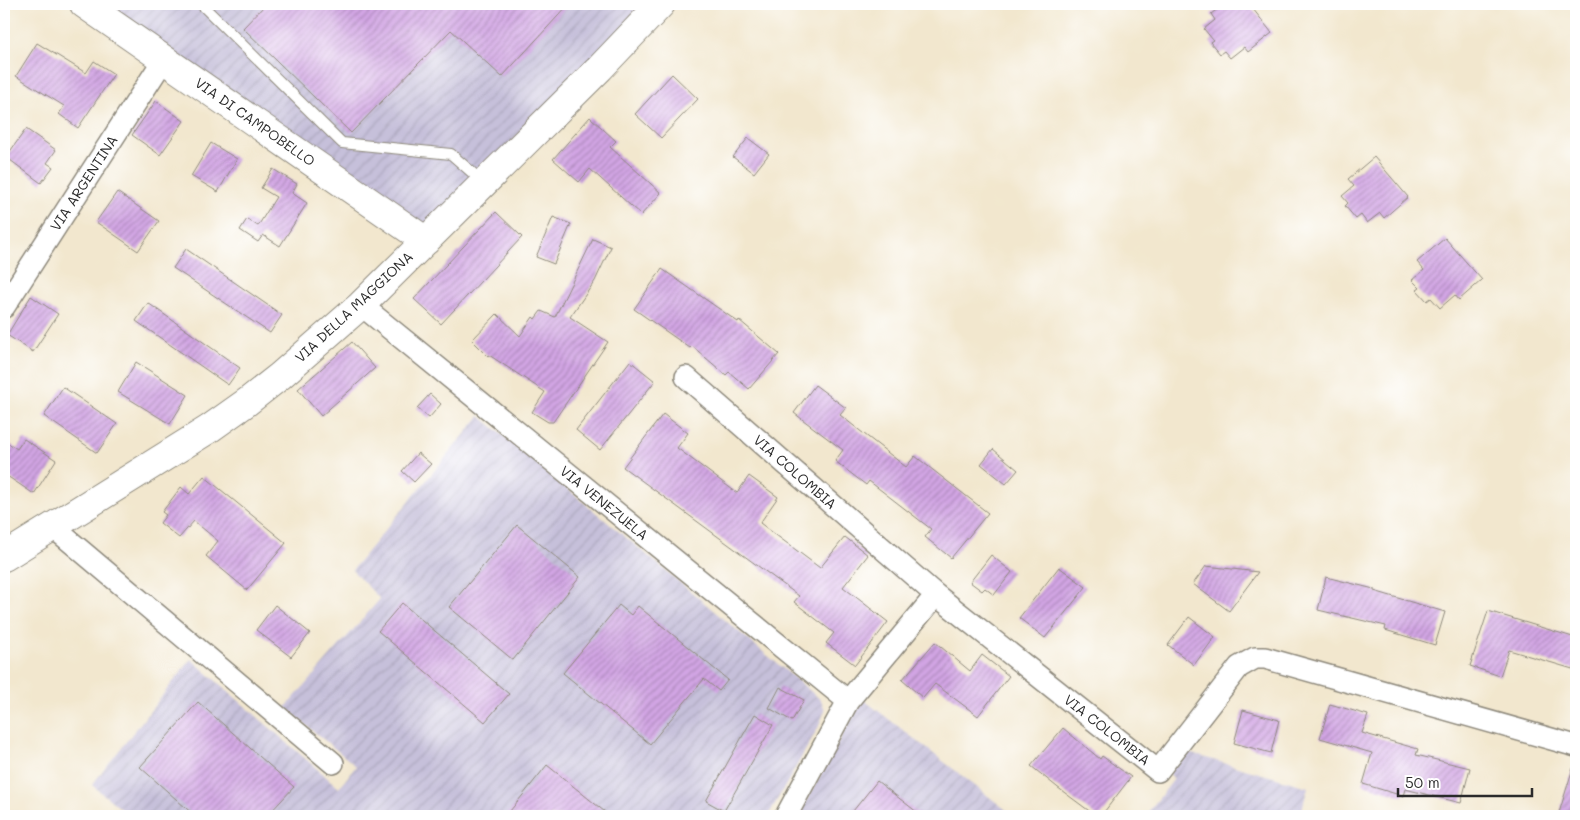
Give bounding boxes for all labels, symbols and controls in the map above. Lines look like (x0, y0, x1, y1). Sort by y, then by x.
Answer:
street label: VIA DI CAMPOBELLO (191, 73, 319, 170)
street label: VIA ARGENTINA (45, 131, 122, 234)
street label: VIA DELLA MAGGIONA (291, 247, 417, 366)
street label: VIA COLOMBIA (750, 430, 841, 513)
street label: VIA VENEZUELA (556, 461, 652, 544)
street label: VIA COLOMBIA (1060, 690, 1154, 769)
scale bar (1398, 765, 1531, 797)
text: 50 m (1405, 772, 1440, 792)

